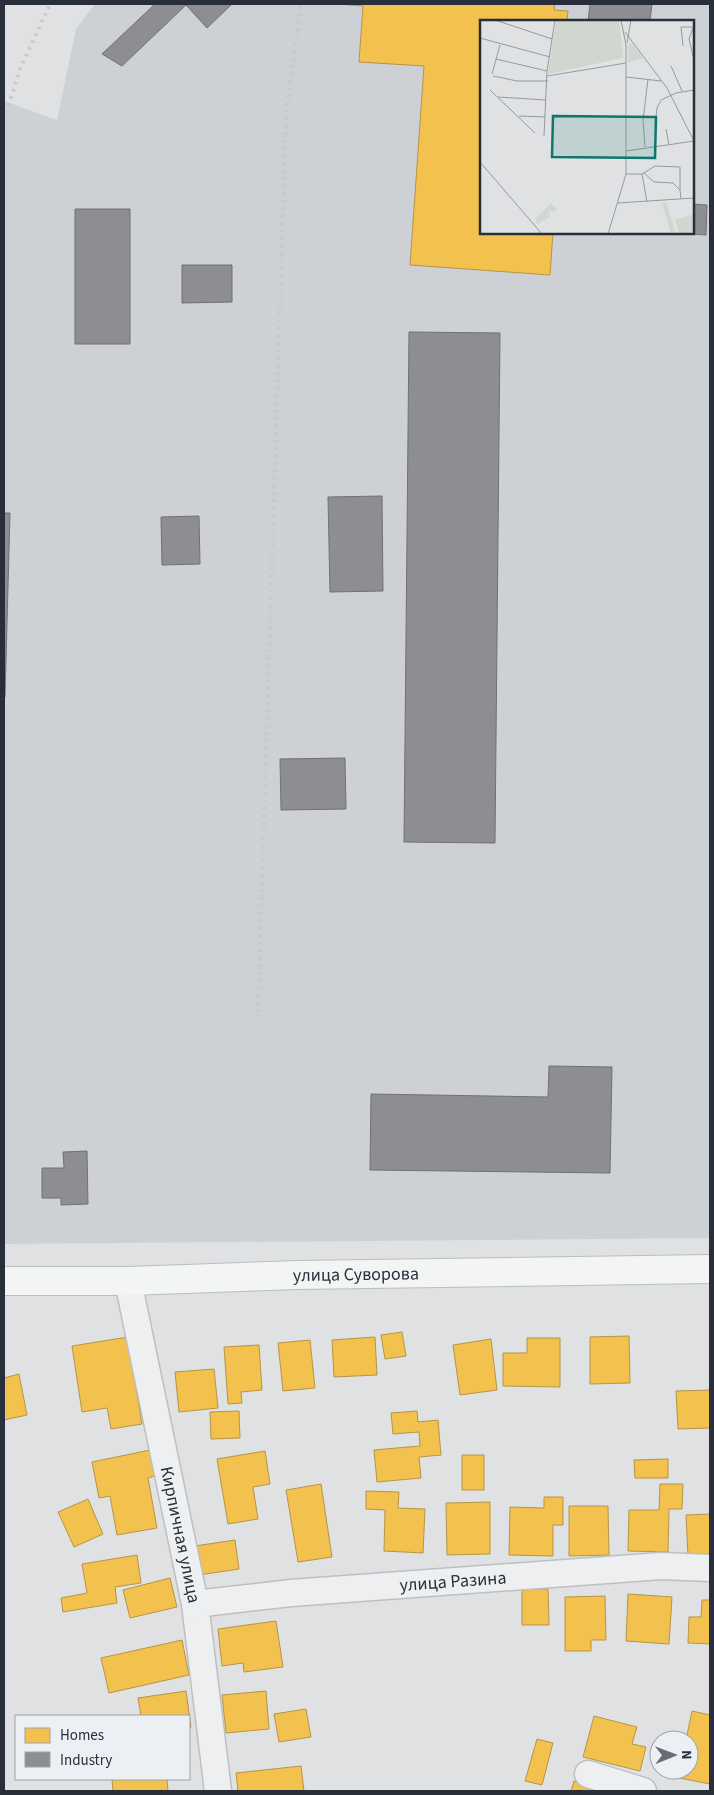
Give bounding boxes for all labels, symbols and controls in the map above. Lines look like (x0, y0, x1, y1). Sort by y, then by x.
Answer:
inset map (480, 20, 694, 234)
street label: улица Суворова (292, 1261, 419, 1288)
street label: Кирпичная улица (154, 1464, 207, 1605)
street label: улица Разина (399, 1565, 507, 1598)
legend (15, 1715, 190, 1780)
text: Homes (60, 1725, 104, 1746)
north arrow (649, 1730, 699, 1780)
text: Industry (60, 1750, 112, 1771)
text: N (676, 1750, 696, 1760)

